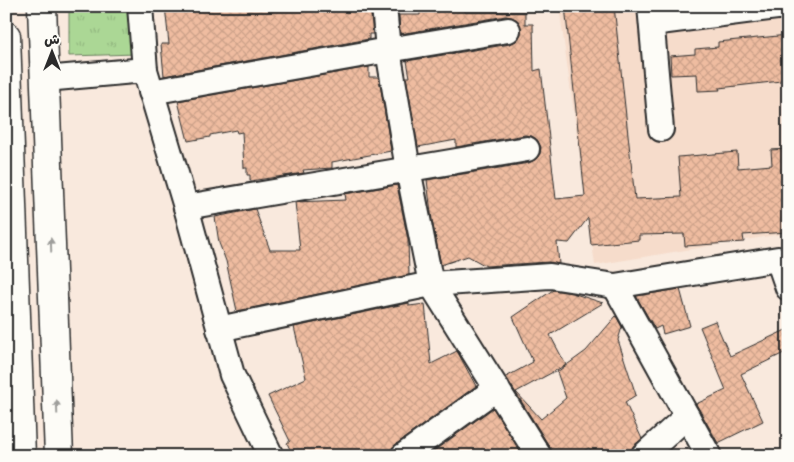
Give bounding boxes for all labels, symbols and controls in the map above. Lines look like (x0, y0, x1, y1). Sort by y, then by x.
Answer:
north arrow (28, 28, 78, 78)
text: ش (44, 31, 60, 48)
one-way arrow (47, 236, 55, 252)
one-way arrow (53, 399, 61, 415)

